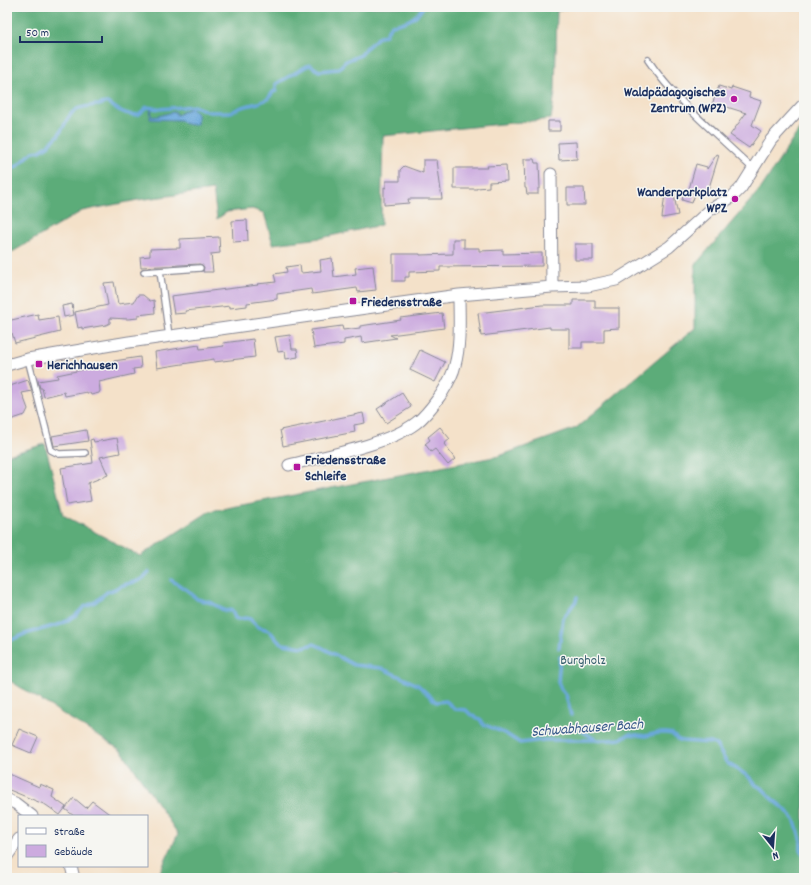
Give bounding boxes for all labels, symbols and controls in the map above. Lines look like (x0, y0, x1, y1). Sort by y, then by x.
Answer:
scale bar (20, 18, 102, 44)
text: 50 m (26, 25, 49, 42)
place label: Waldpädagogisches Zentrum (WPZ) (624, 83, 726, 119)
marker: Waldpädagogisches Zentrum (WPZ) (729, 94, 739, 104)
place label: Wanderparkplatz WPZ (637, 183, 728, 219)
marker: Wanderparkplatz WPZ (730, 194, 740, 204)
place label: Friedensstraße (361, 293, 442, 313)
marker: Friedensstraße (348, 296, 358, 306)
place label: Herichhausen (47, 356, 118, 376)
marker: Herichhausen (34, 359, 44, 369)
place label: Friedensstraße Schleife (305, 451, 386, 487)
marker: Friedensstraße Schleife (292, 462, 302, 472)
park label: Burgholz (560, 651, 606, 671)
water label: Schwabhauser Bach (530, 714, 645, 744)
legend (18, 815, 148, 867)
text: Straße (54, 824, 85, 841)
north arrow (753, 827, 793, 867)
text: Gebäude (54, 844, 93, 861)
text: N (770, 846, 780, 863)

